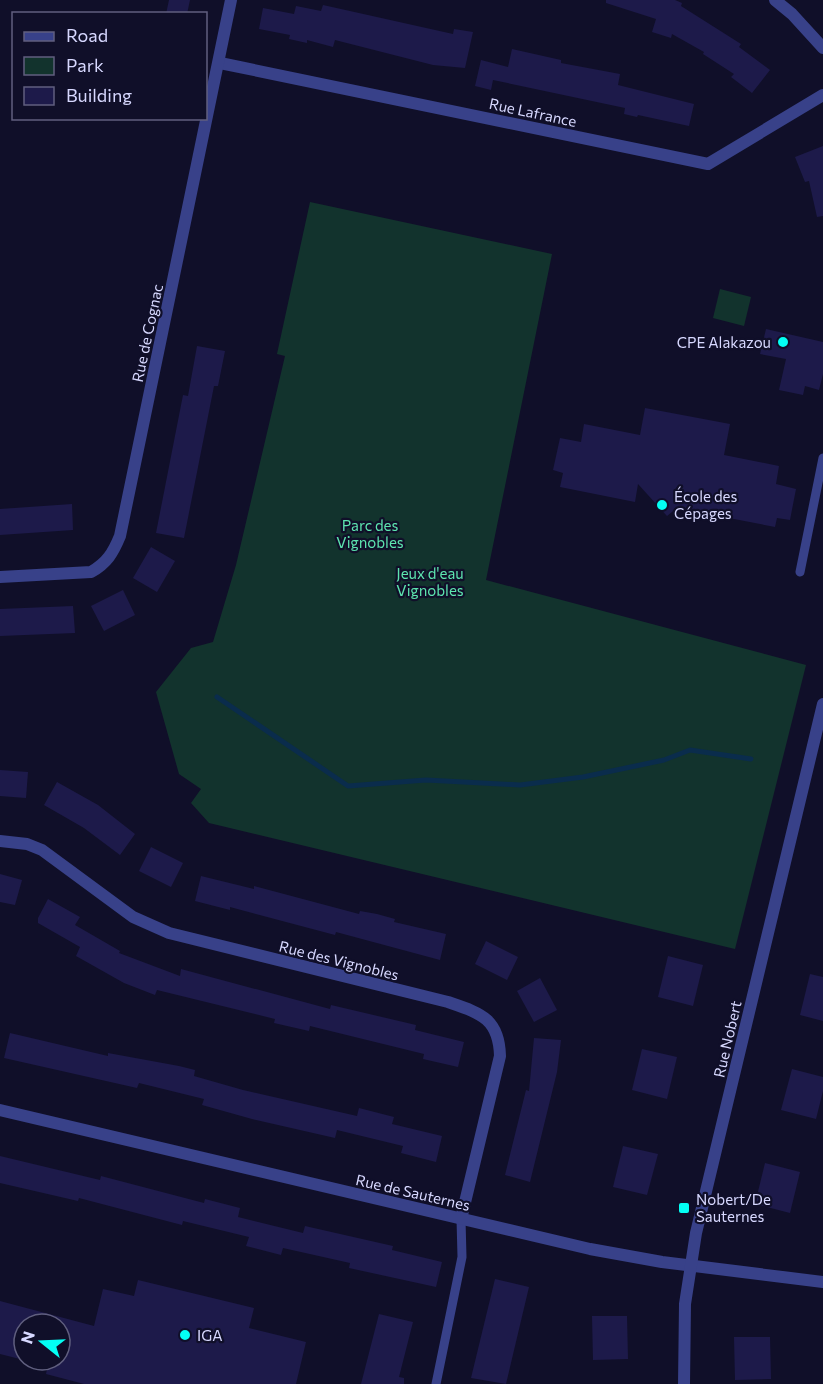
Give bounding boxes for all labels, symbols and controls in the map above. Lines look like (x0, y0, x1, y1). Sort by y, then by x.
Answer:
legend (12, 12, 207, 120)
text: Road (66, 24, 108, 46)
text: Park (66, 54, 104, 76)
text: Building (66, 84, 132, 106)
street label: Rue Lafrance (488, 94, 579, 130)
street label: Rue de Cognac (128, 282, 166, 384)
place label: CPE Alakazou (677, 333, 771, 351)
marker: CPE Alakazou (776, 335, 790, 349)
place label: École des Cépages (674, 486, 737, 522)
marker: École des Cépages (655, 498, 669, 512)
park label: Parc des Vignobles (336, 516, 404, 551)
park label: Jeux d'eau Vignobles (396, 564, 464, 599)
street label: Rue des Vignobles (277, 936, 401, 984)
street label: Rue Nobert (709, 999, 745, 1079)
street label: Rue de Sauternes (354, 1170, 472, 1214)
place label: Nobert/De Sauternes (696, 1190, 771, 1225)
marker: Nobert/De Sauternes (677, 1201, 691, 1215)
north arrow (12, 1312, 72, 1372)
place label: IGA (197, 1326, 223, 1344)
marker: IGA (178, 1328, 192, 1342)
text: N (16, 1329, 38, 1346)

